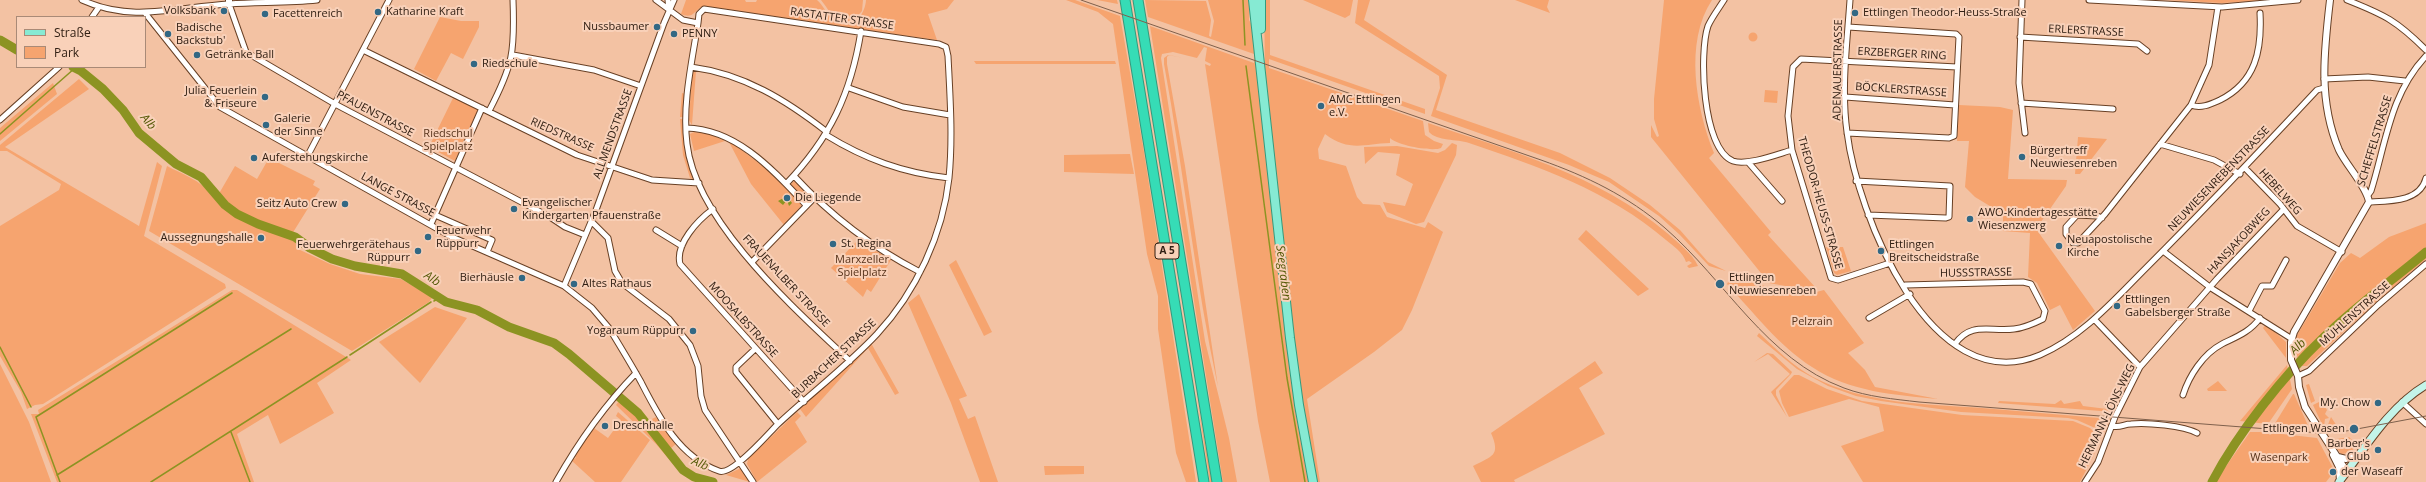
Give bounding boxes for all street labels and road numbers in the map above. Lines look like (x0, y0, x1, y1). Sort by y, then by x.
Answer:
street label: RASTATTER STRASSE (789, 5, 895, 33)
street label: ADENAUERSTRASSE (1831, 19, 1845, 121)
street label: ERLERSTRASSE (2048, 22, 2124, 40)
street label: ERZBERGER RING (1857, 45, 1947, 63)
street label: BÖCKLERSTRASSE (1855, 80, 1947, 100)
street label: ALLMENDSTRASSE (591, 87, 635, 181)
street label: PFAUENSTRASSE (334, 88, 416, 140)
street label: SCHEFFELSTRASSE (2355, 94, 2395, 188)
street label: RIEDSTRASSE (528, 115, 596, 155)
street label: NEUWIESENREBENSTRASSE (2165, 124, 2273, 234)
street label: THEODOR-HEUSS-STRASSE (1795, 135, 1845, 271)
street label: HEBELWEG (2256, 166, 2304, 218)
street label: LANGE STRASSE (359, 170, 437, 220)
street label: HANSJAKOBWEG (2205, 205, 2273, 277)
street label: FRAUENALBER STRASSE (740, 232, 832, 330)
road number: A 5 (1155, 243, 1179, 259)
street label: HUSSSTRASSE (1940, 266, 2012, 280)
street label: MÜHLENSTRASSE (2317, 279, 2393, 349)
street label: MOOSALBSTRASSE (706, 280, 780, 360)
street label: BURBACHER STRASSE (789, 316, 879, 402)
street label: HERMANN-LÖNS-WEG (2076, 362, 2138, 470)

